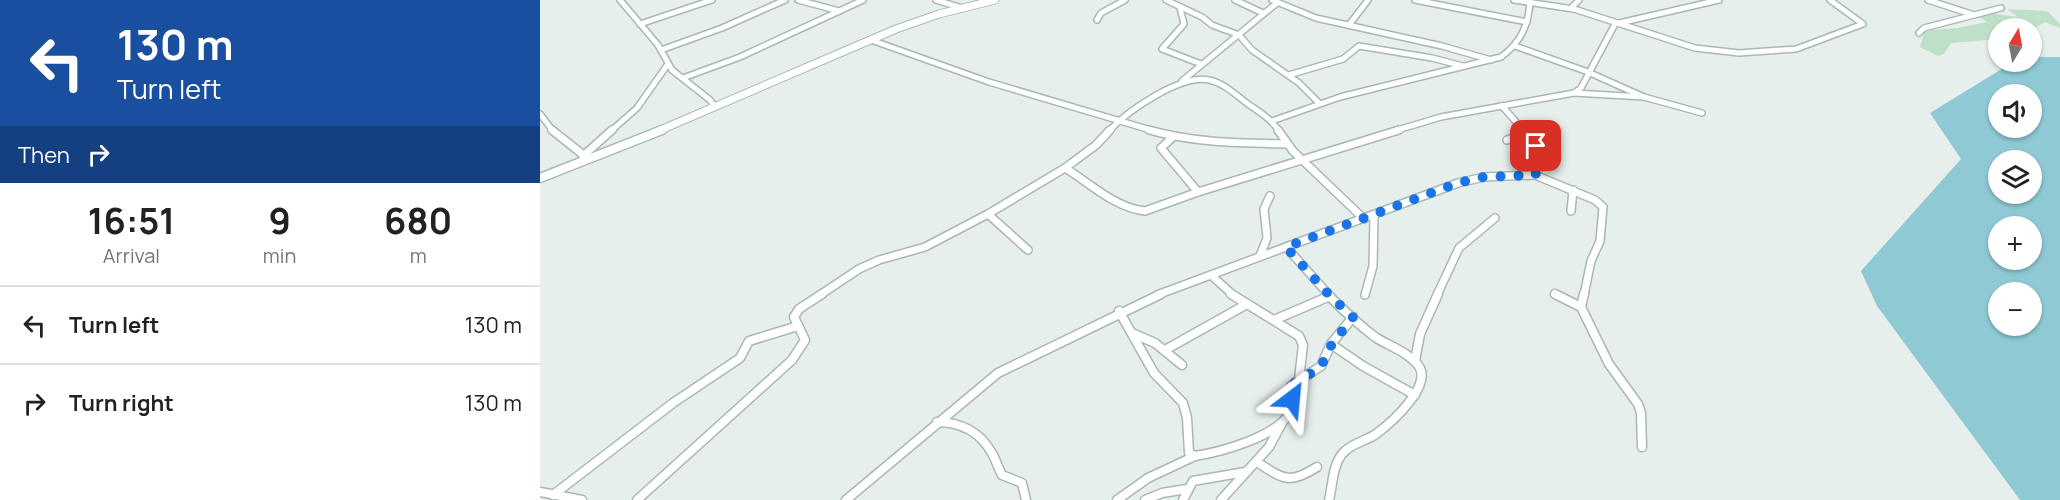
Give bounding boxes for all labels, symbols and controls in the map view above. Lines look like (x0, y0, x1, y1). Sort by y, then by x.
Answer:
text: 130 m (117, 15, 234, 73)
north arrow (1988, 18, 2042, 72)
map controls (1988, 18, 2042, 336)
icon: left (18, 24, 96, 102)
text: Turn left (117, 70, 221, 107)
button: sound (1988, 84, 2042, 138)
pin (1510, 120, 1561, 171)
icon: arrive (1519, 129, 1552, 162)
icon: right (82, 138, 115, 171)
text: Then (18, 140, 70, 170)
button: layers (1988, 150, 2042, 204)
text: 16:51 (88, 196, 175, 245)
text: 9 (268, 196, 291, 245)
text: 680 (384, 196, 452, 245)
button: + (1988, 216, 2042, 270)
text: Arrival (103, 242, 160, 269)
text: min (263, 242, 296, 269)
text: m (410, 242, 427, 269)
button: − (1988, 282, 2042, 336)
icon: left (18, 309, 51, 342)
text: Turn left (69, 310, 159, 340)
text: 130 m (465, 310, 522, 340)
position arrow (1260, 367, 1324, 431)
icon: right (18, 387, 51, 420)
text: Turn right (69, 388, 174, 418)
text: 130 m (465, 388, 522, 418)

